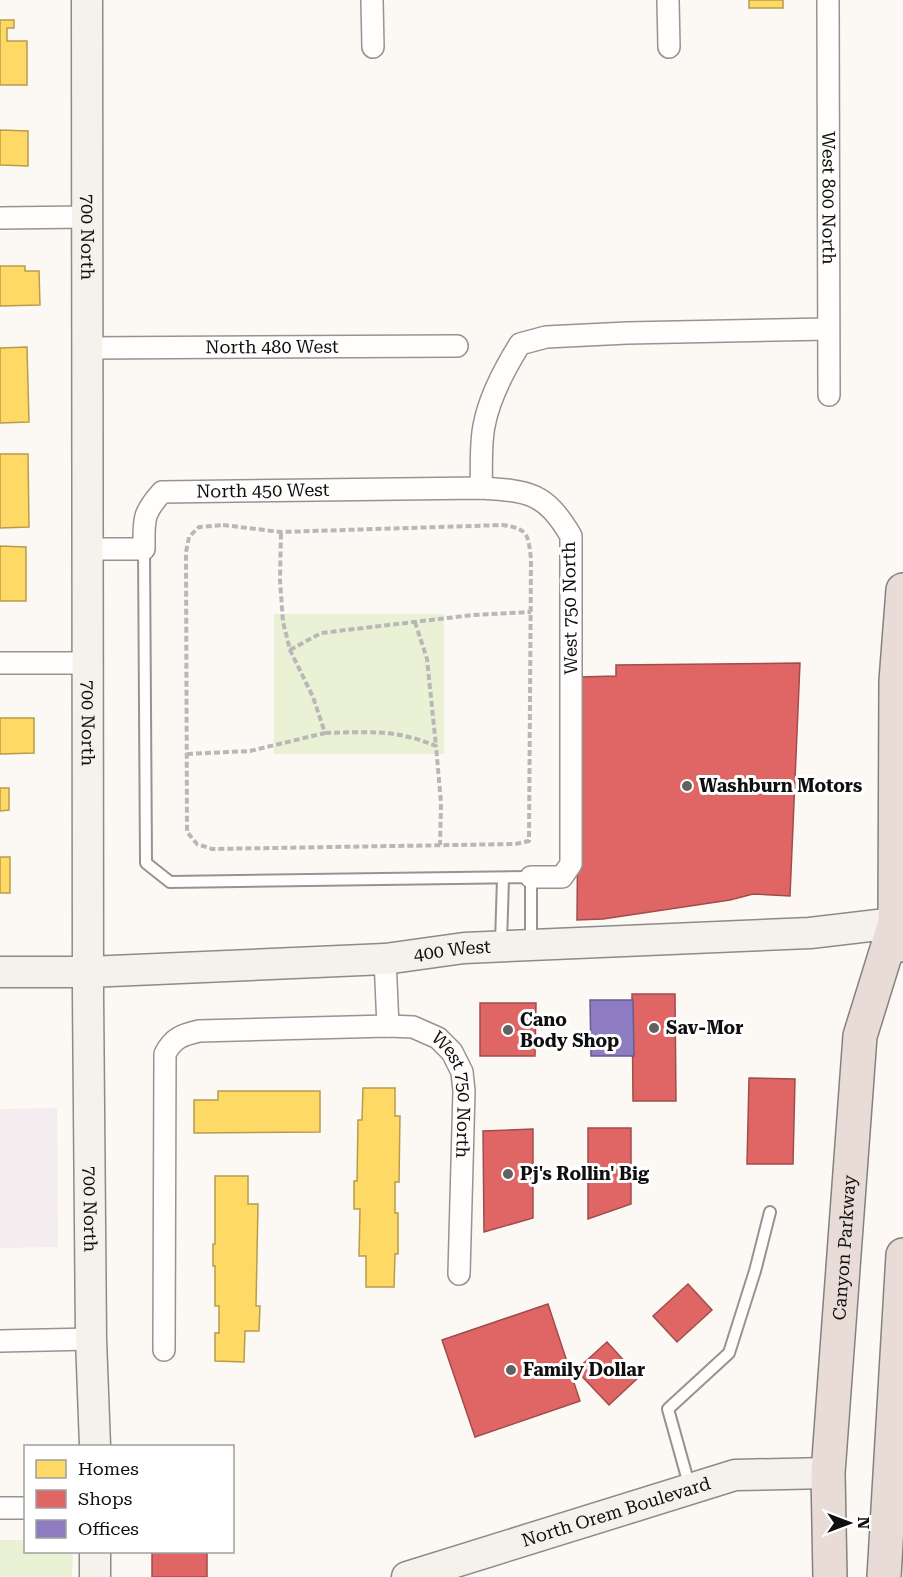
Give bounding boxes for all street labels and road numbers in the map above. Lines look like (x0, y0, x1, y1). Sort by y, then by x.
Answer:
street label: West 800 North (818, 131, 840, 265)
street label: 700 North (77, 194, 98, 280)
street label: North 480 West (205, 336, 339, 357)
street label: North 450 West (196, 479, 330, 502)
street label: West 750 North (558, 541, 581, 675)
street label: 700 North (78, 680, 99, 766)
street label: 400 West (412, 936, 491, 965)
street label: West 750 North (427, 1027, 475, 1159)
street label: 700 North (79, 1166, 101, 1253)
street label: Canyon Parkway (828, 1174, 860, 1321)
street label: North Orem Boulevard (519, 1472, 713, 1551)

